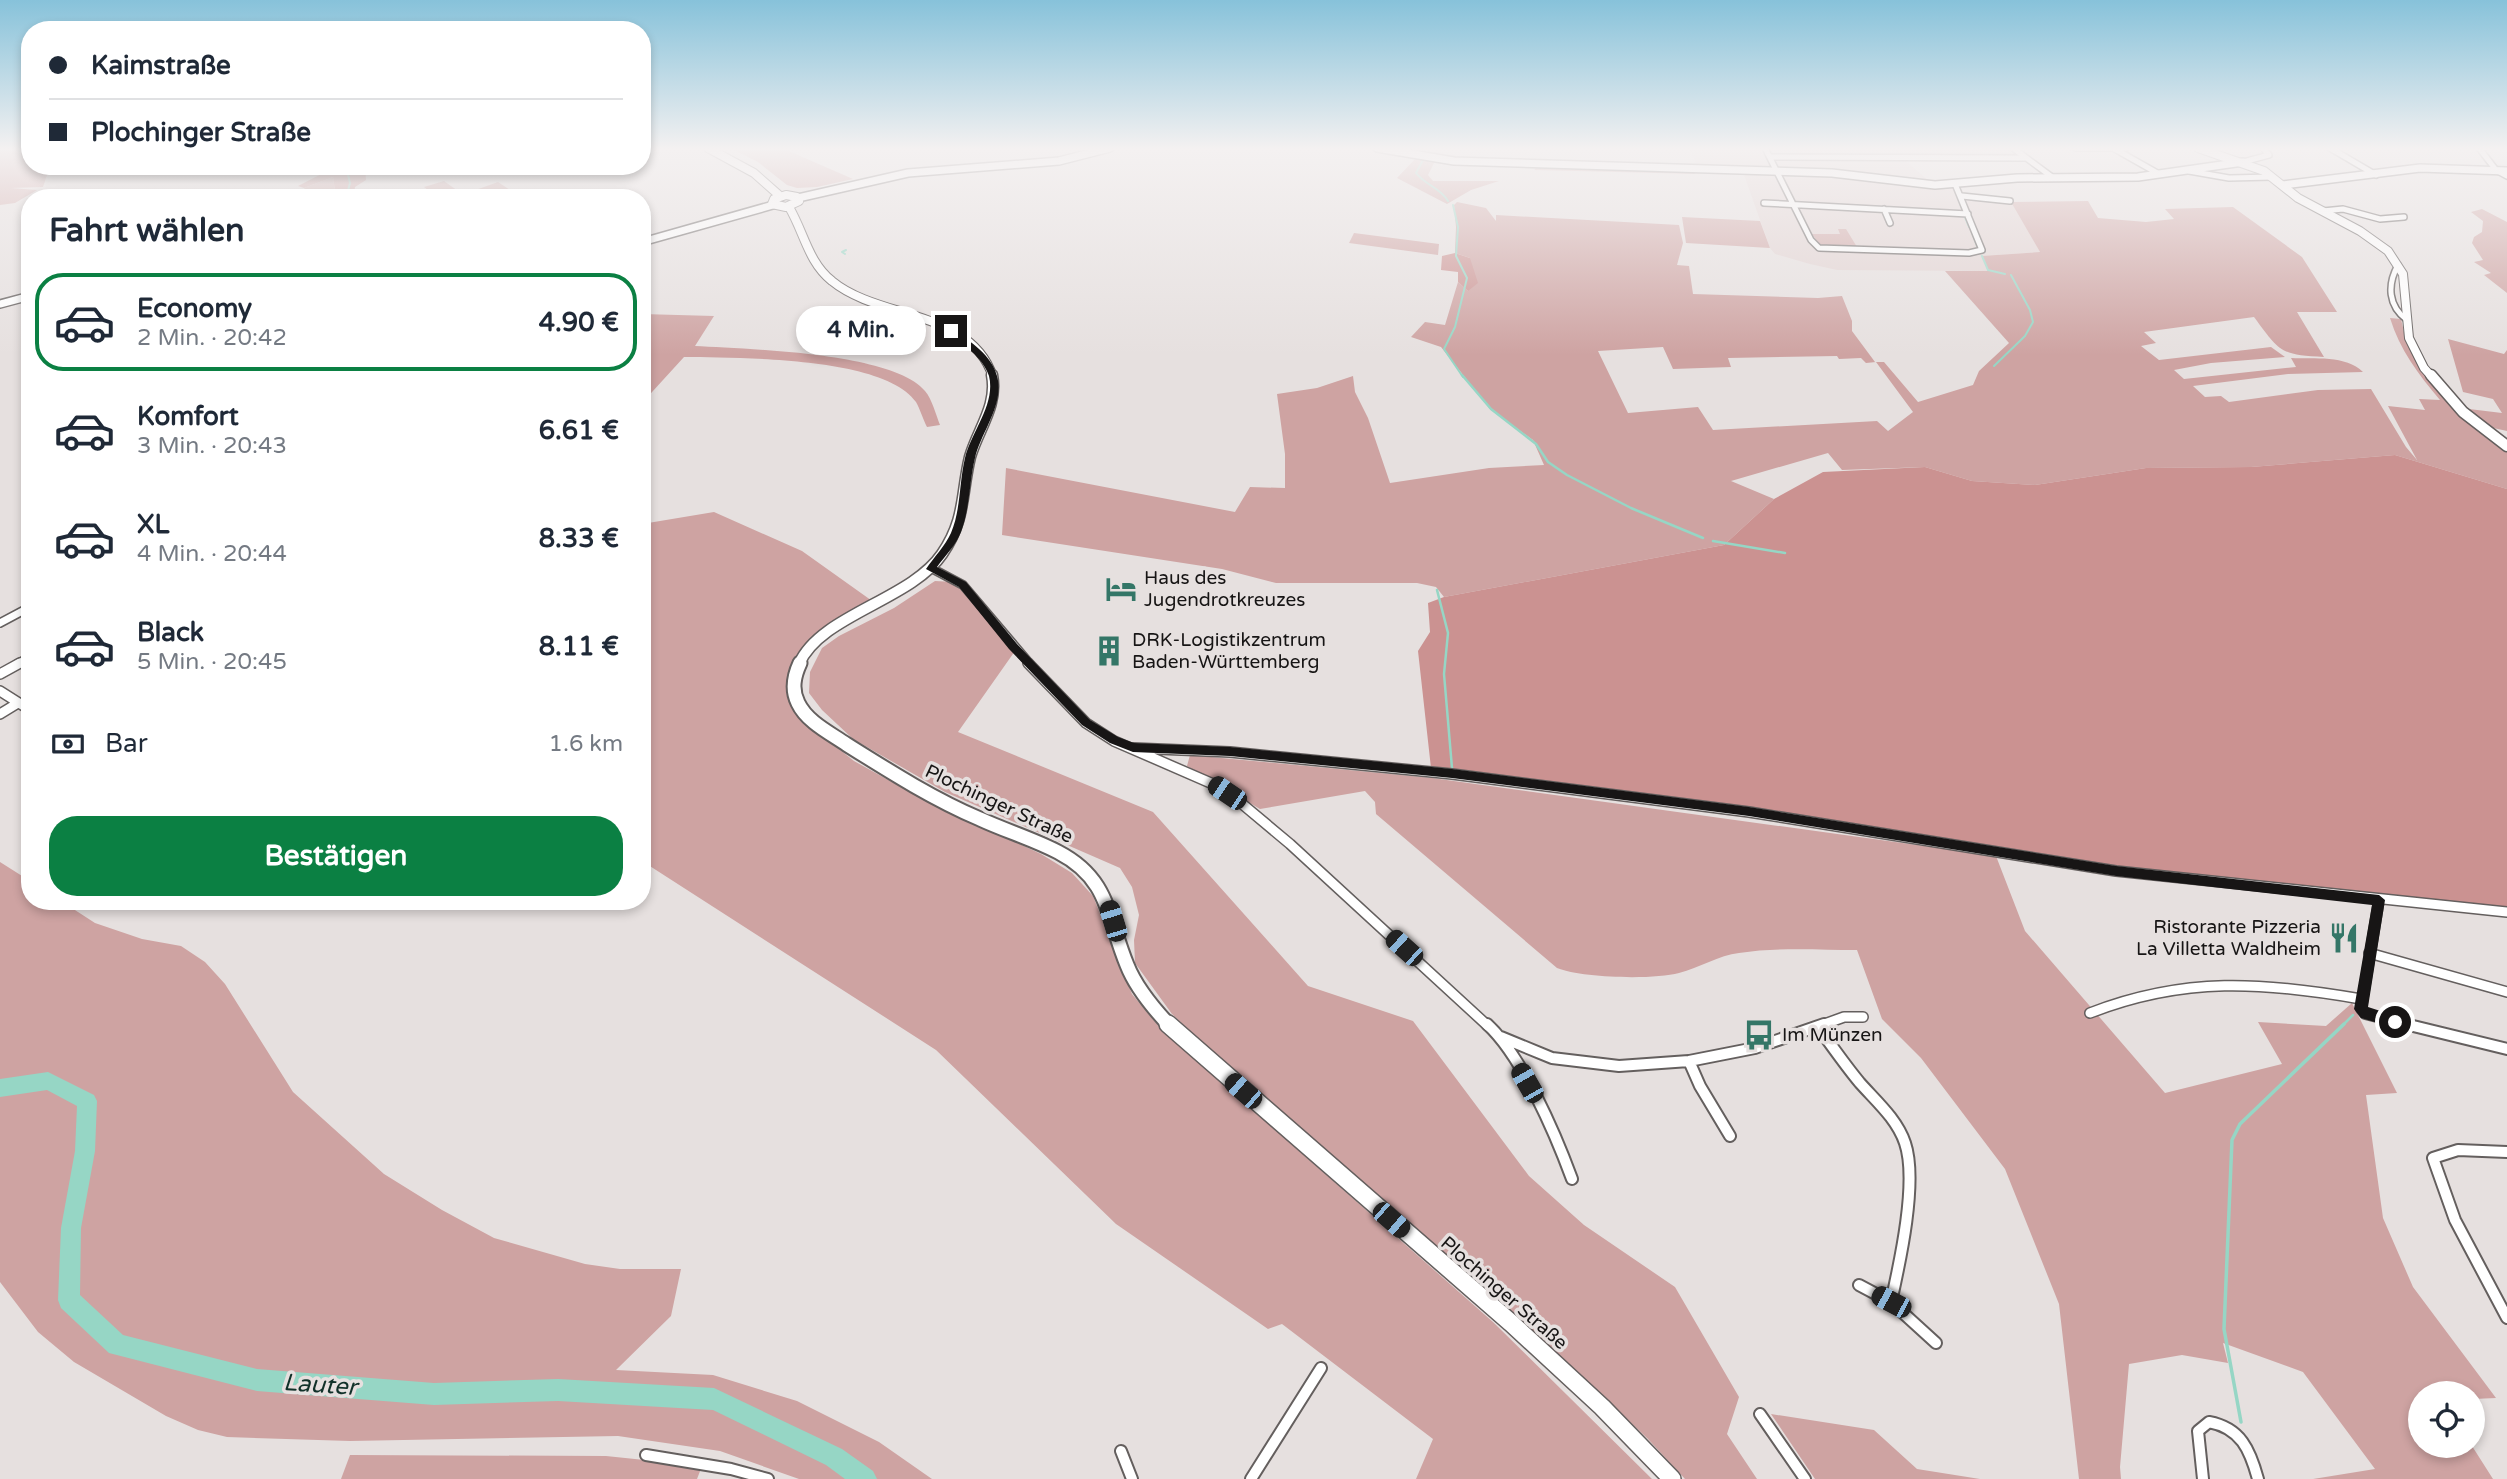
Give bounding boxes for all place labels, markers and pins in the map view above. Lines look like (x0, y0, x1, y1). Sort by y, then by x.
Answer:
place label: Haus des Jugendrotkreuzes (1144, 567, 1305, 611)
hotel icon: Haus des Jugendrotkreuzes (1104, 572, 1138, 606)
place label: DRK-Logistikzentrum Baden-Württemberg (1132, 629, 1326, 673)
building icon: DRK-Logistikzentrum Baden-Württemberg (1092, 634, 1126, 668)
place label: Ristorante Pizzeria La Villetta Waldheim (2136, 916, 2321, 960)
restaurant icon: Ristorante Pizzeria La Villetta Waldheim (2327, 921, 2361, 955)
bus stop icon: Im Münzen (1742, 1018, 1776, 1052)
place label: Im Münzen (1782, 1024, 1883, 1046)

